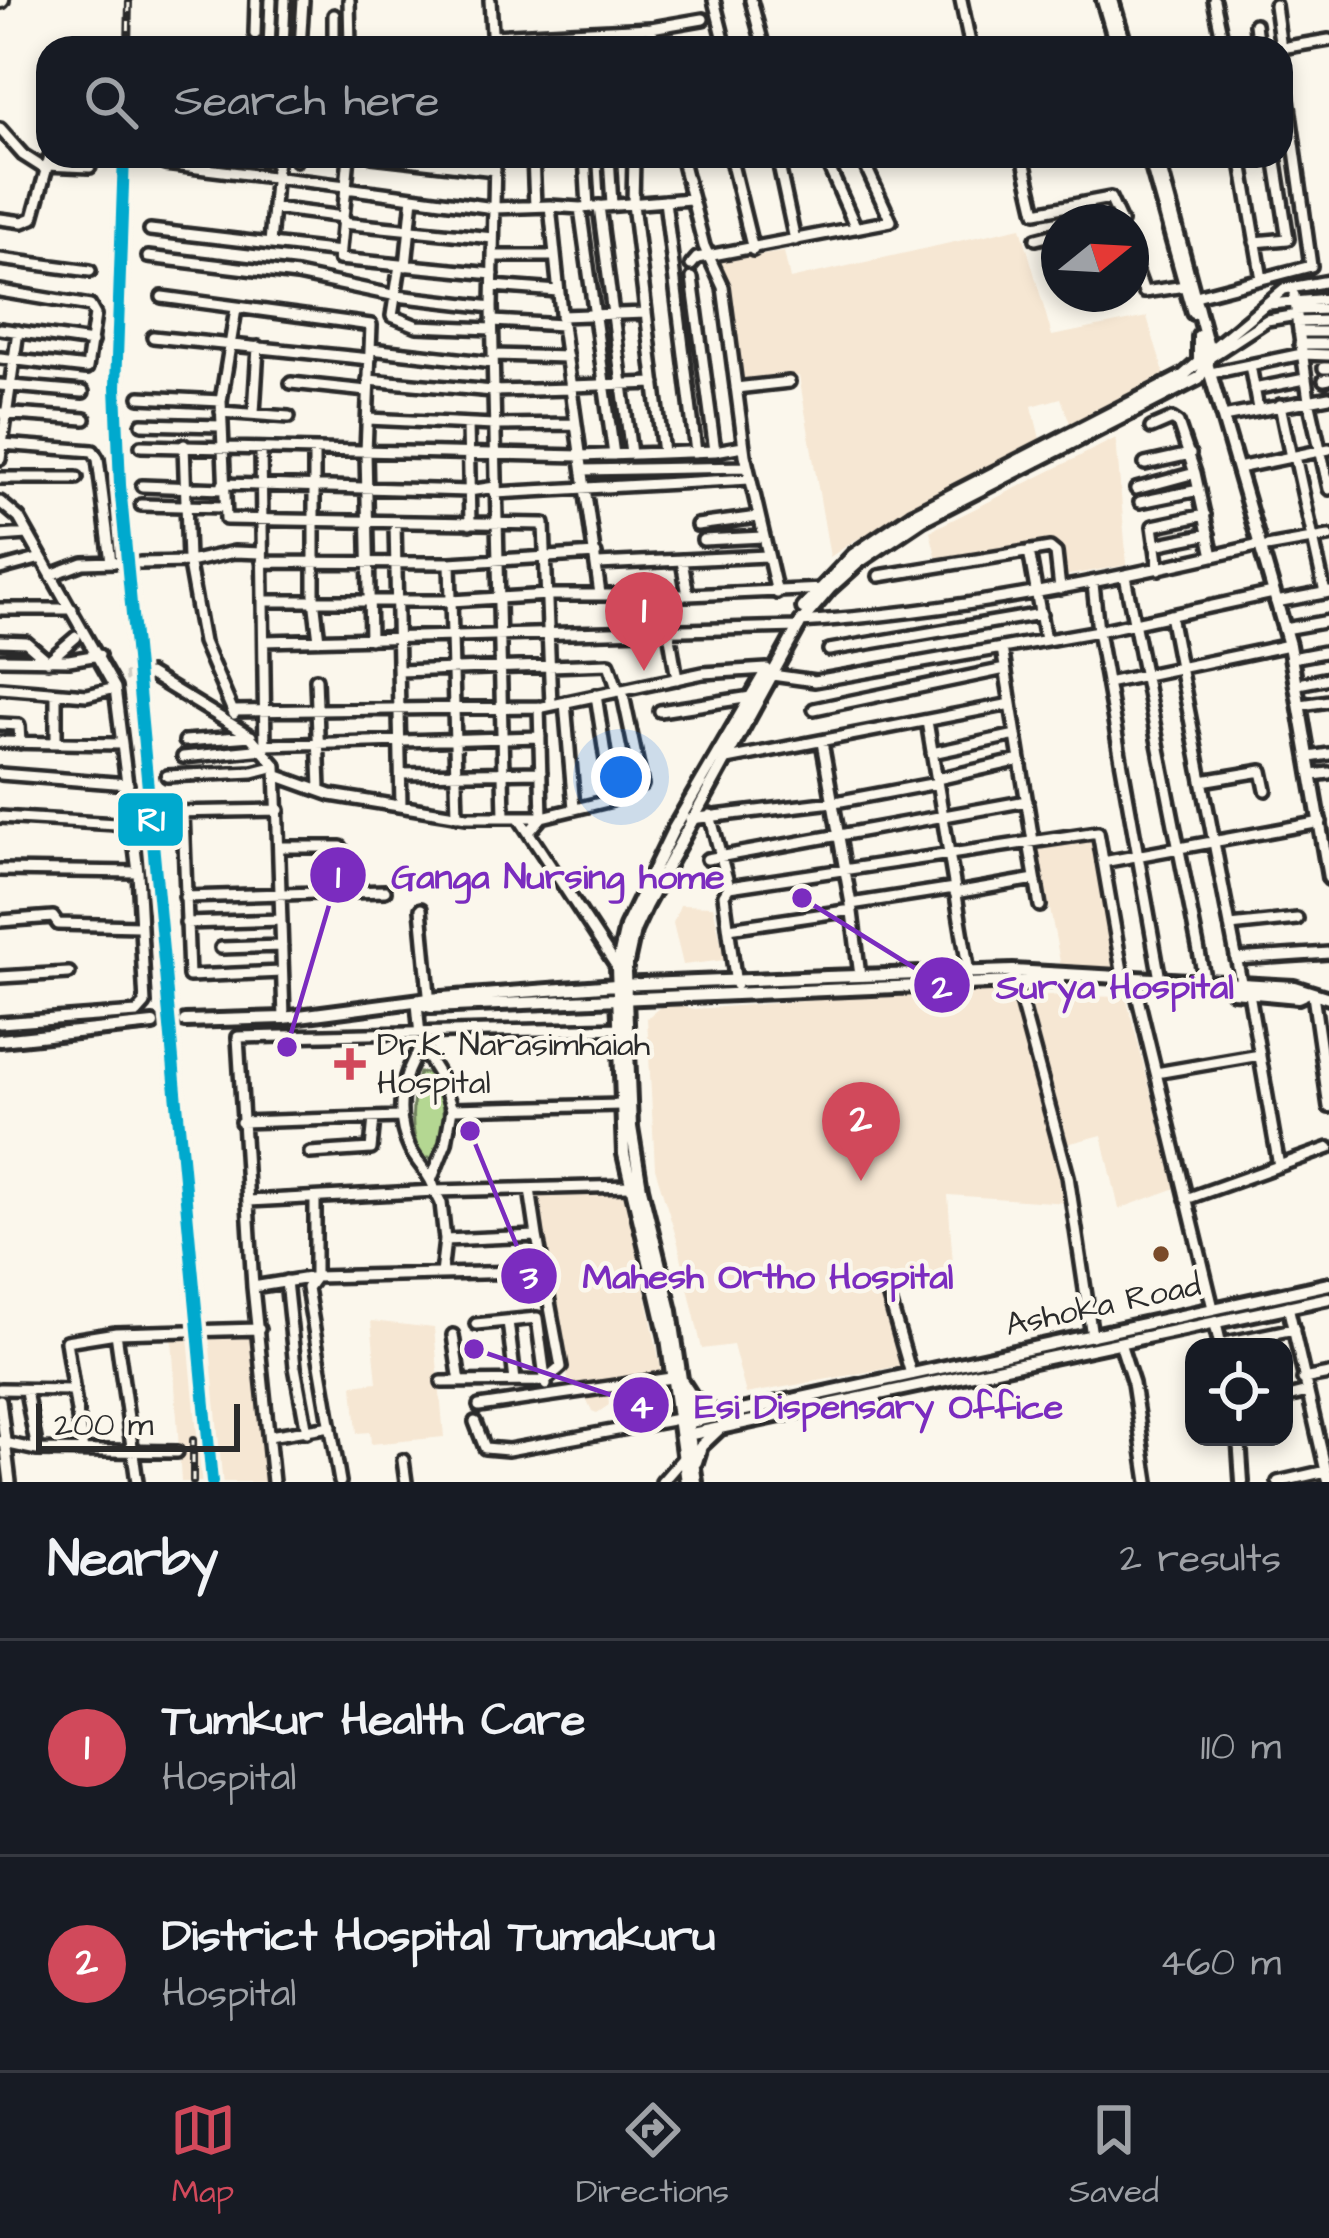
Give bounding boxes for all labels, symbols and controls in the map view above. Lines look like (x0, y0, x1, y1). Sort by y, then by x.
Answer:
search box (36, 36, 1293, 168)
icon: search (78, 69, 144, 135)
text: Search here (174, 71, 440, 133)
north arrow (1041, 204, 1149, 312)
pin: 1 (605, 572, 683, 671)
your location (591, 747, 651, 807)
line badge: R1 (116, 791, 185, 848)
text: R1 (137, 798, 166, 844)
callout: Ganga Nursing home (308, 839, 749, 911)
text: 1 (336, 852, 341, 903)
text: Ganga Nursing home (391, 852, 725, 904)
callout: Surya Hospital (912, 949, 1258, 1021)
text: 2 (931, 962, 953, 1013)
text: Surya Hospital (995, 962, 1234, 1014)
place label: Dr.K. Narasimhaiah Hospital (377, 1022, 651, 1106)
marker: Dr.K. Narasimhaiah Hospital (334, 1048, 366, 1080)
pin: 2 (822, 1082, 900, 1181)
callout: Mahesh Ortho Hospital (499, 1240, 977, 1312)
unlabelled marker (1150, 1243, 1172, 1265)
text: 3 (519, 1252, 539, 1303)
text: Mahesh Ortho Hospital (583, 1252, 954, 1303)
street label: Ashoka Road (1001, 1262, 1205, 1348)
map controls (1185, 1338, 1293, 1446)
button: locate (1185, 1338, 1293, 1446)
callout: Esi Dispensary Office (611, 1369, 1087, 1441)
text: 4 (629, 1382, 654, 1433)
text: Esi Dispensary Office (695, 1382, 1063, 1434)
scale bar (36, 1398, 240, 1451)
text: 200 m (54, 1402, 153, 1448)
text: Nearby (48, 1525, 218, 1596)
text: 2 results (1120, 1533, 1281, 1587)
text: Tumkur Health Care (162, 1690, 585, 1752)
text: 1 (85, 1721, 90, 1775)
text: 110 m (1200, 1721, 1281, 1775)
text: Hospital (162, 1752, 296, 1806)
text: District Hospital Tumakuru (162, 1906, 715, 1968)
text: 2 (76, 1937, 98, 1991)
text: 460 m (1159, 1937, 1281, 1991)
text: Hospital (162, 1968, 296, 2022)
tab: Map (170, 2097, 236, 2215)
tab: Directions (576, 2097, 729, 2215)
tab: Saved (1069, 2097, 1159, 2215)

